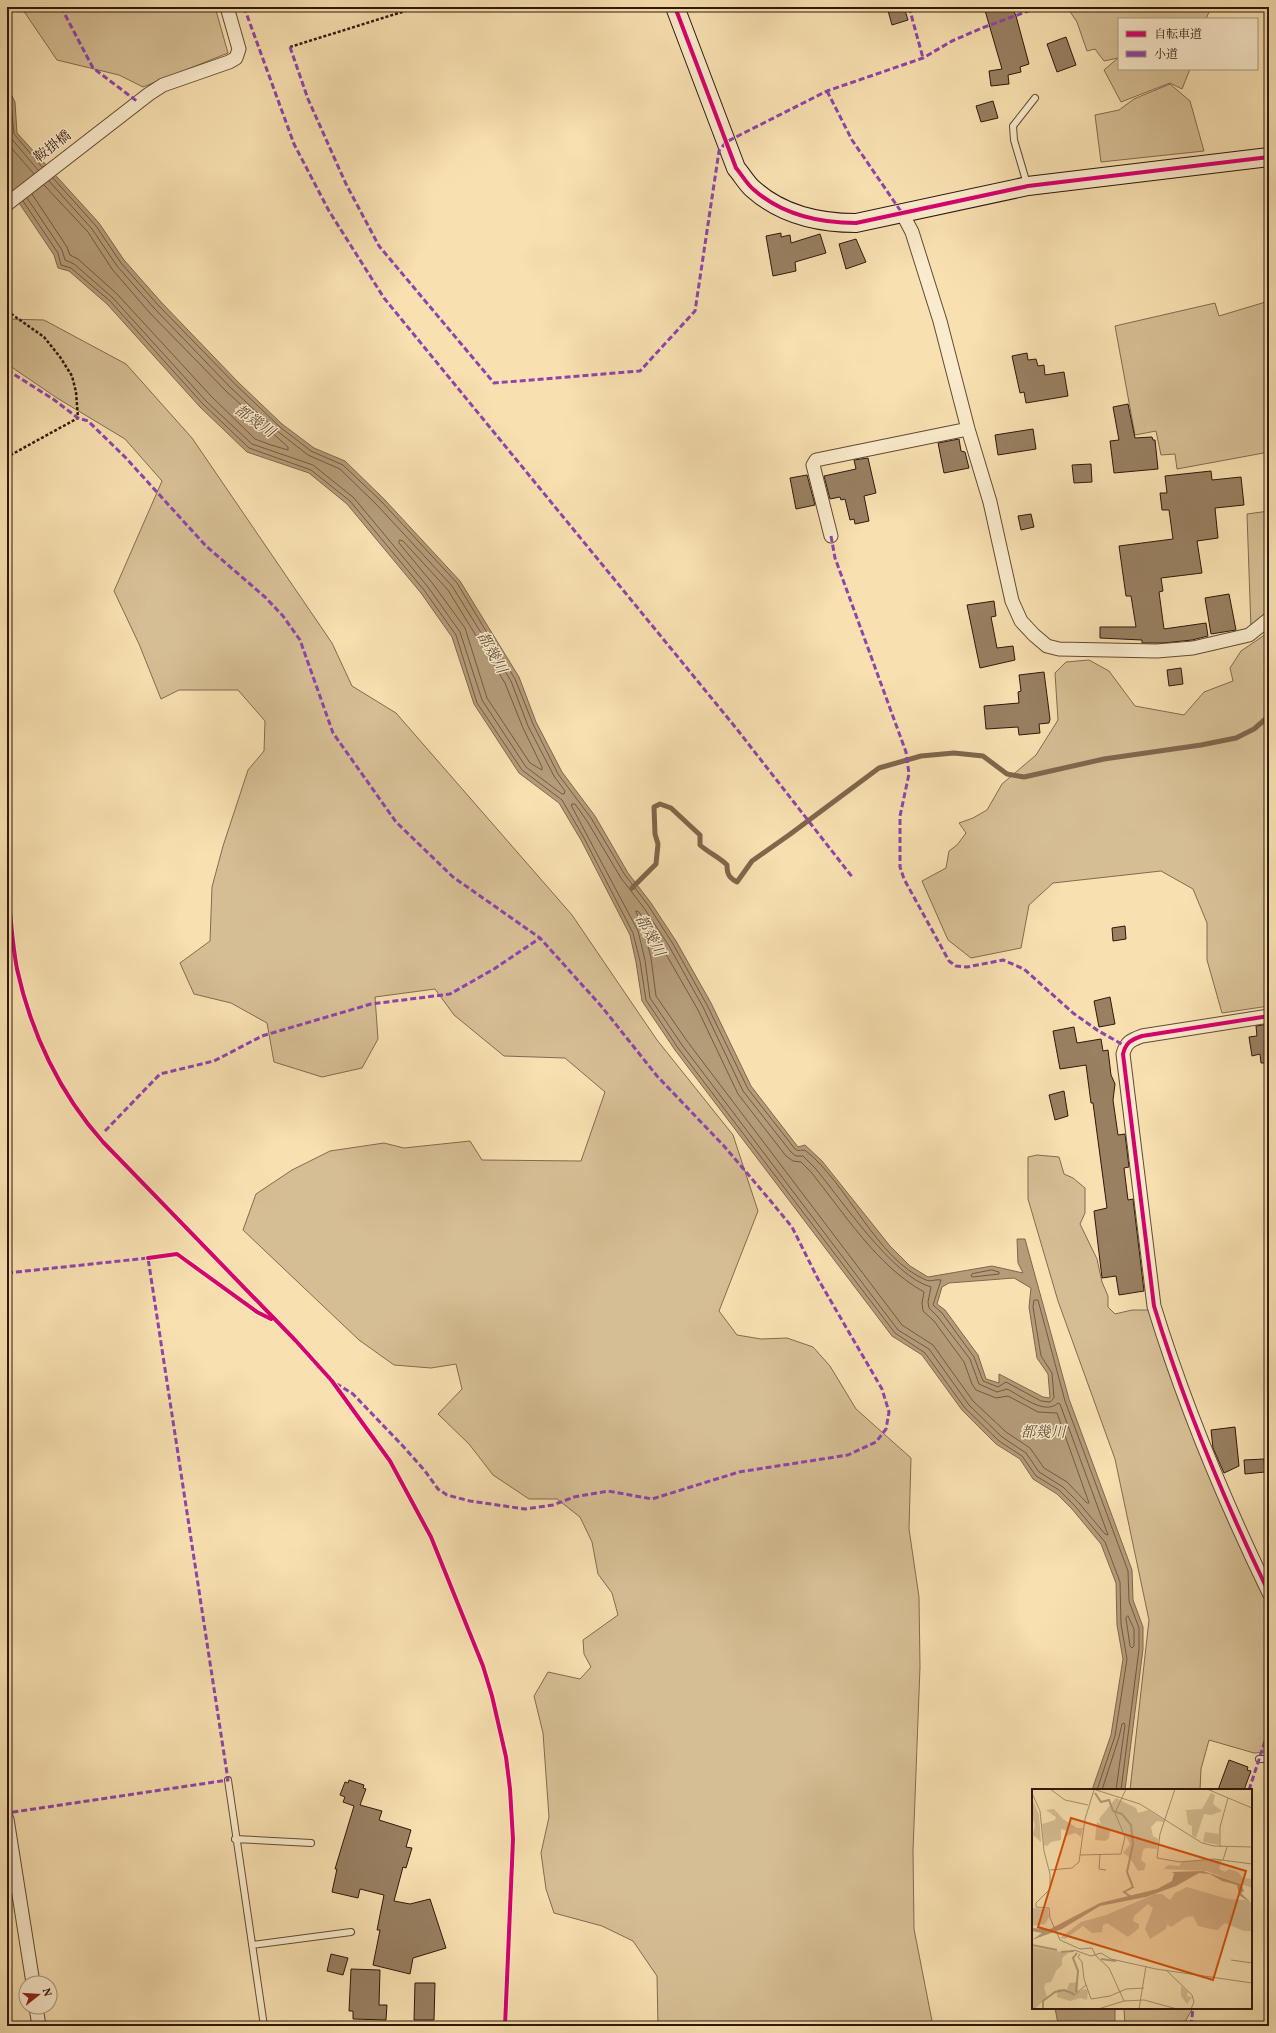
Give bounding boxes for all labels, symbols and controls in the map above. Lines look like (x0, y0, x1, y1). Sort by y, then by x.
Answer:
legend (1118, 18, 1258, 70)
text: 自転車道 (1154, 27, 1202, 43)
text: 小道 (1154, 47, 1178, 63)
street label: 鞍掛橋 (31, 127, 75, 167)
water label: 都幾川 (230, 400, 280, 445)
water label: 都幾川 (471, 628, 512, 680)
water label: 都幾川 (629, 911, 670, 963)
water label: 都幾川 (1020, 1423, 1067, 1444)
inset map (1032, 1789, 1252, 2009)
north arrow (18, 1975, 58, 2015)
text: N (38, 1986, 54, 1999)

